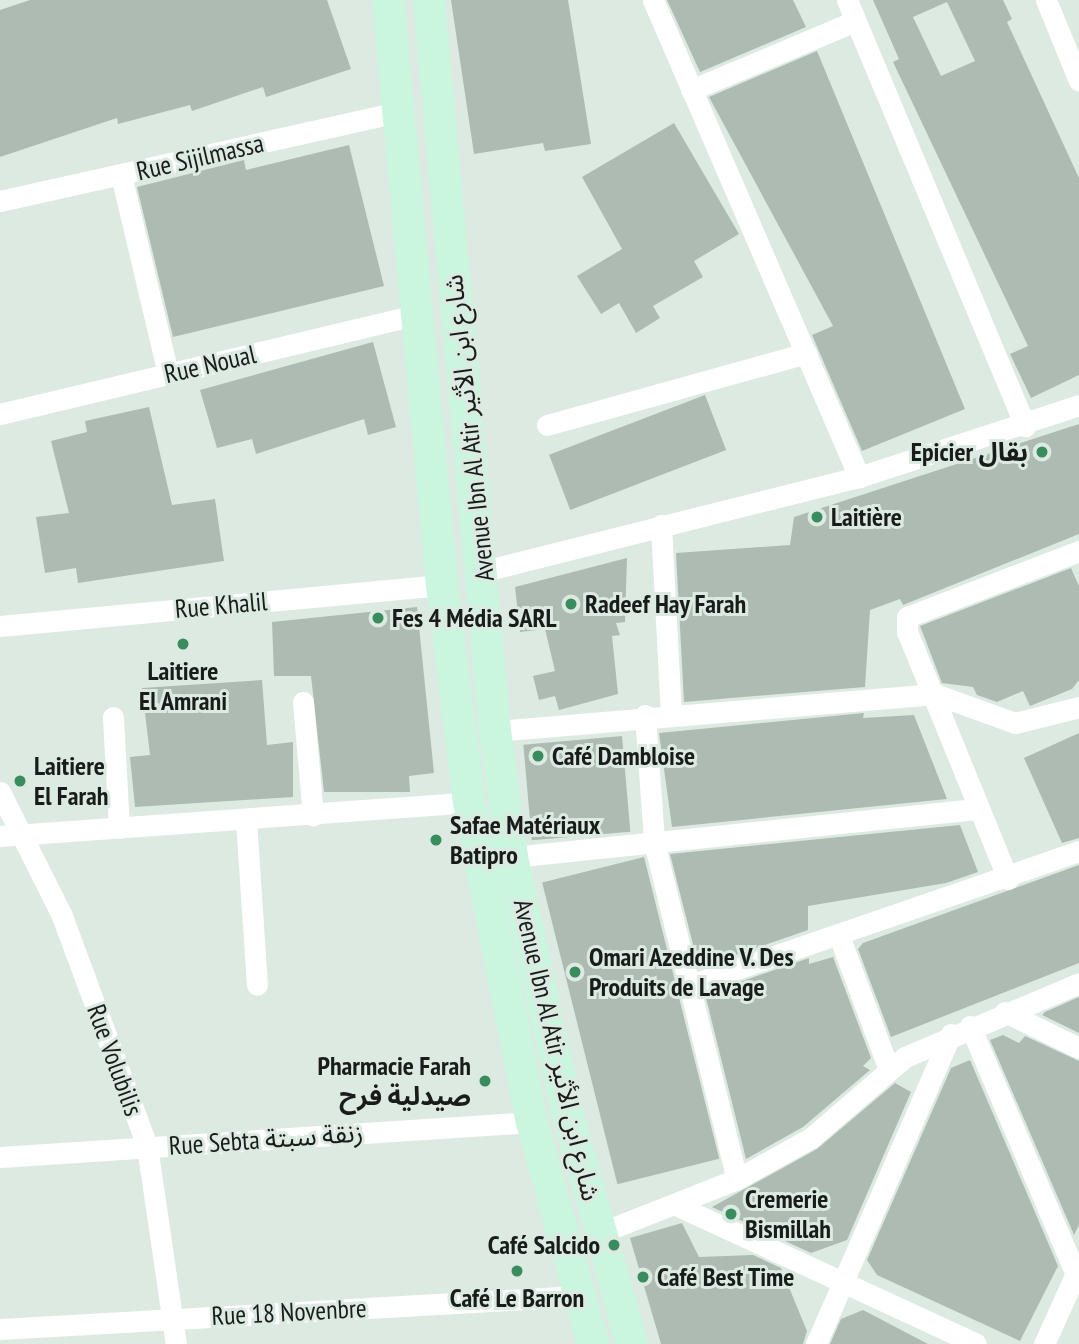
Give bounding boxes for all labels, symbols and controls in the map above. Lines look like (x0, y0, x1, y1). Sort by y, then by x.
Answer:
street label: Rue Sijilmassa (133, 127, 267, 187)
street label: Avenue Ibn Al Atir شارع ابن الأثير (437, 272, 501, 584)
street label: Rue Noual (161, 338, 259, 390)
place label: Epicier بقال (911, 436, 1028, 468)
marker: Epicier بقال (1034, 444, 1050, 460)
place label: Laitière (831, 501, 902, 533)
marker: Laitière (809, 509, 825, 525)
street label: Rue Khalil (174, 585, 268, 625)
place label: Radeef Hay Farah (585, 588, 747, 620)
marker: Radeef Hay Farah (563, 596, 579, 612)
place label: Fes 4 Média SARL (392, 602, 557, 634)
marker: Fes 4 Média SARL (370, 610, 386, 626)
marker: Laitiere El Amrani (175, 636, 191, 652)
place label: Laitiere El Amrani (139, 655, 227, 716)
place label: Café Dambloise (552, 740, 695, 772)
marker: Café Dambloise (530, 748, 546, 764)
place label: Laitiere El Farah (34, 750, 108, 812)
marker: Laitiere El Farah (12, 773, 28, 789)
place label: Safae Matériaux Batipro (450, 809, 600, 870)
marker: Safae Matériaux Batipro (428, 832, 444, 848)
street label: Avenue Ibn Al Atir شارع ابن الأثير (507, 896, 607, 1204)
place label: Omari Azeddine V. Des Produits de Lavage (589, 941, 797, 1002)
marker: Omari Azeddine V. Des Produits de Lavage (567, 964, 583, 980)
street label: Rue Volubilis (80, 1000, 150, 1120)
place label: Pharmacie Farah صيدلية فرح (318, 1050, 471, 1112)
marker: Pharmacie Farah صيدلية فرح (477, 1073, 493, 1089)
street label: Rue Sebta زنقة سبتة (168, 1117, 364, 1161)
place label: Cremerie Bismillah (745, 1183, 831, 1244)
marker: Cremerie Bismillah (723, 1206, 739, 1222)
place label: Café Salcido (488, 1229, 600, 1261)
marker: Café Salcido (606, 1237, 622, 1253)
place label: Café Best Time (657, 1261, 795, 1293)
marker: Café Le Barron (509, 1263, 525, 1279)
marker: Café Best Time (635, 1269, 651, 1285)
place label: Café Le Barron (450, 1282, 584, 1314)
street label: Rue 18 Novenbre (211, 1292, 367, 1332)

